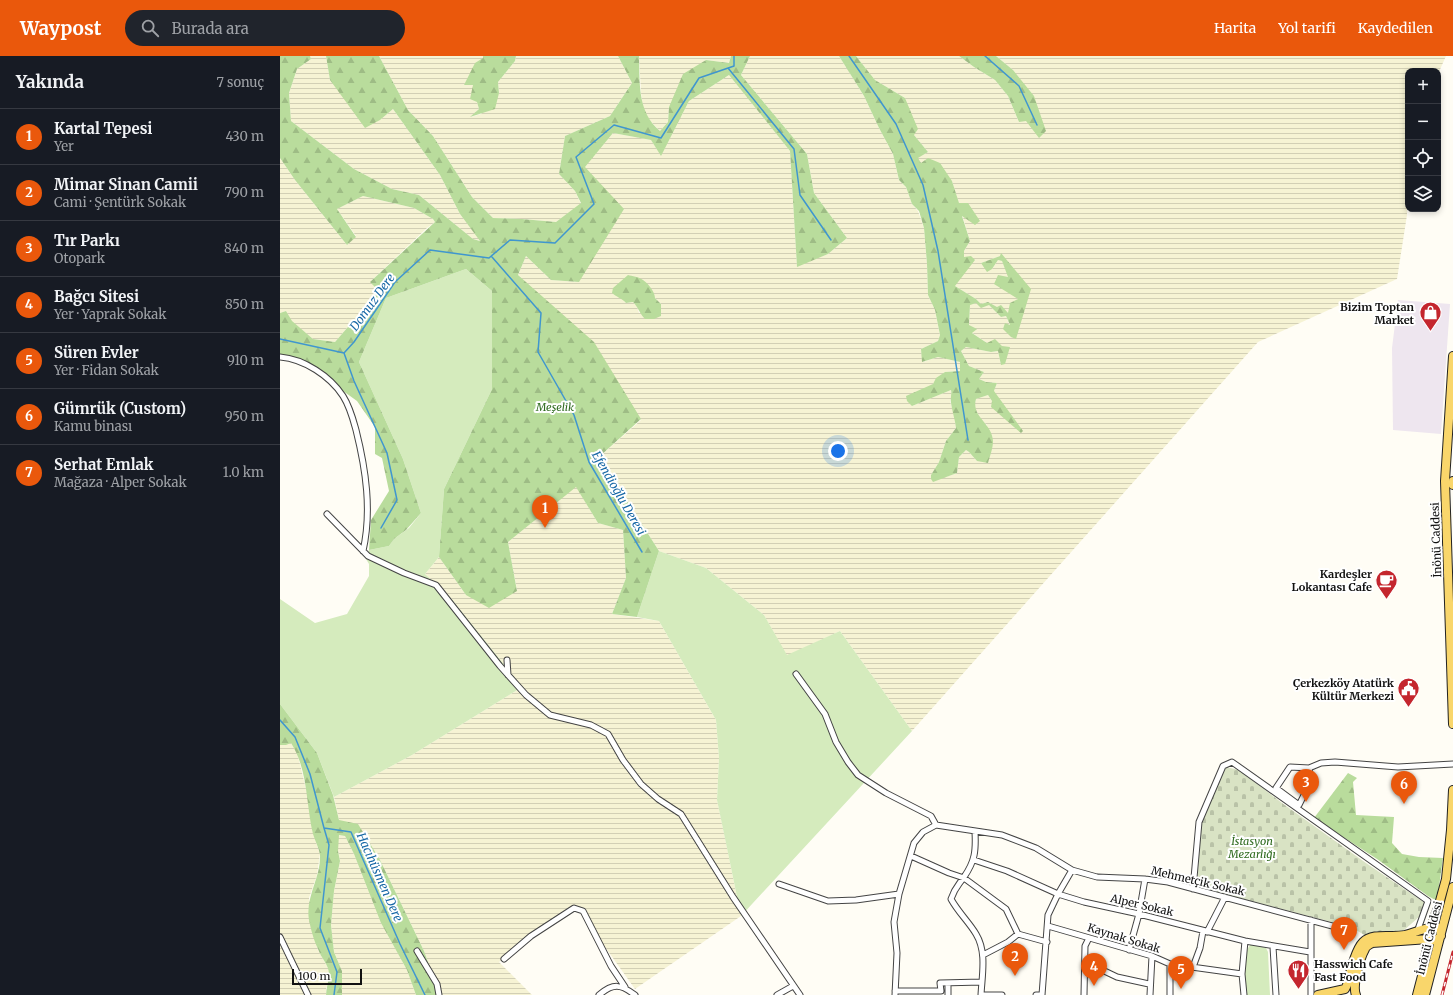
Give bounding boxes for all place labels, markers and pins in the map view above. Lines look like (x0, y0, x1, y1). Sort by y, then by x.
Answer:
place label: Bizim Toptan Market (1340, 300, 1415, 327)
shop icon: Bizim Toptan Market (1417, 300, 1443, 333)
pin: 1 (532, 495, 558, 528)
place label: Kardeşler Lokantası Cafe (1292, 567, 1372, 594)
cafe icon: Kardeşler Lokantası Cafe (1374, 567, 1400, 600)
place label: Çerkezköy Atatürk Kültür Merkezi (1293, 676, 1395, 703)
public building icon: Çerkezköy Atatürk Kültür Merkezi (1396, 676, 1422, 709)
pin: 3 (1293, 769, 1319, 802)
pin: 6 (1391, 771, 1417, 804)
pin: 7 (1331, 917, 1357, 950)
pin: 2 (1002, 943, 1028, 976)
pin: 4 (1081, 953, 1107, 986)
pin: 5 (1168, 956, 1194, 989)
restaurant icon: Hasswich Cafe Fast Food (1285, 957, 1311, 990)
place label: Hasswich Cafe Fast Food (1314, 957, 1393, 984)

